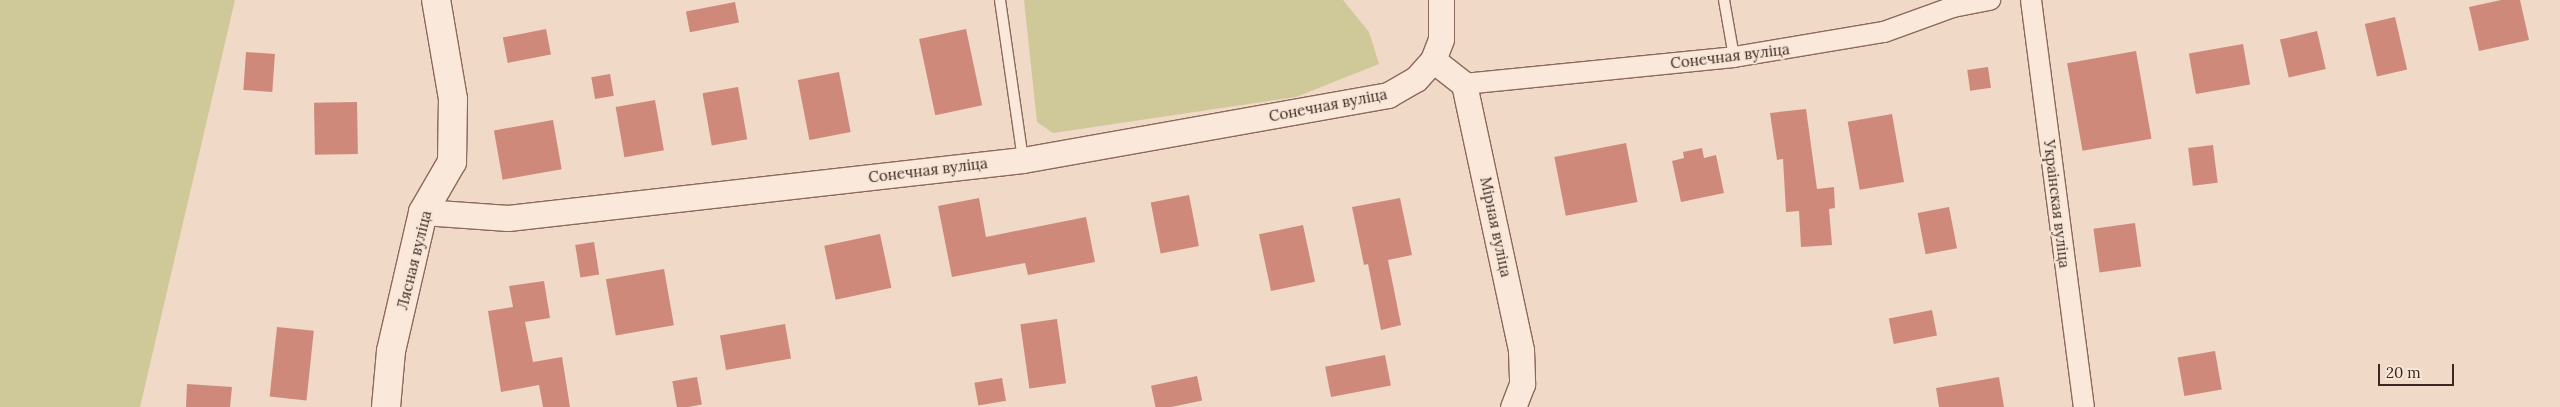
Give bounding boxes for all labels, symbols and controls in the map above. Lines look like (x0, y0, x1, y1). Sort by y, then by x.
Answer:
street label: Сонечная вуліца (1669, 40, 1791, 72)
street label: Сонечная вуліца (1267, 85, 1389, 125)
street label: Украінская вуліца (2040, 139, 2074, 269)
street label: Сонечная вуліца (867, 154, 989, 186)
street label: Мірная вуліца (1477, 175, 1515, 279)
street label: Лясная вуліца (393, 209, 435, 311)
scale bar (2380, 354, 2456, 386)
text: 20 m (2386, 363, 2421, 382)

